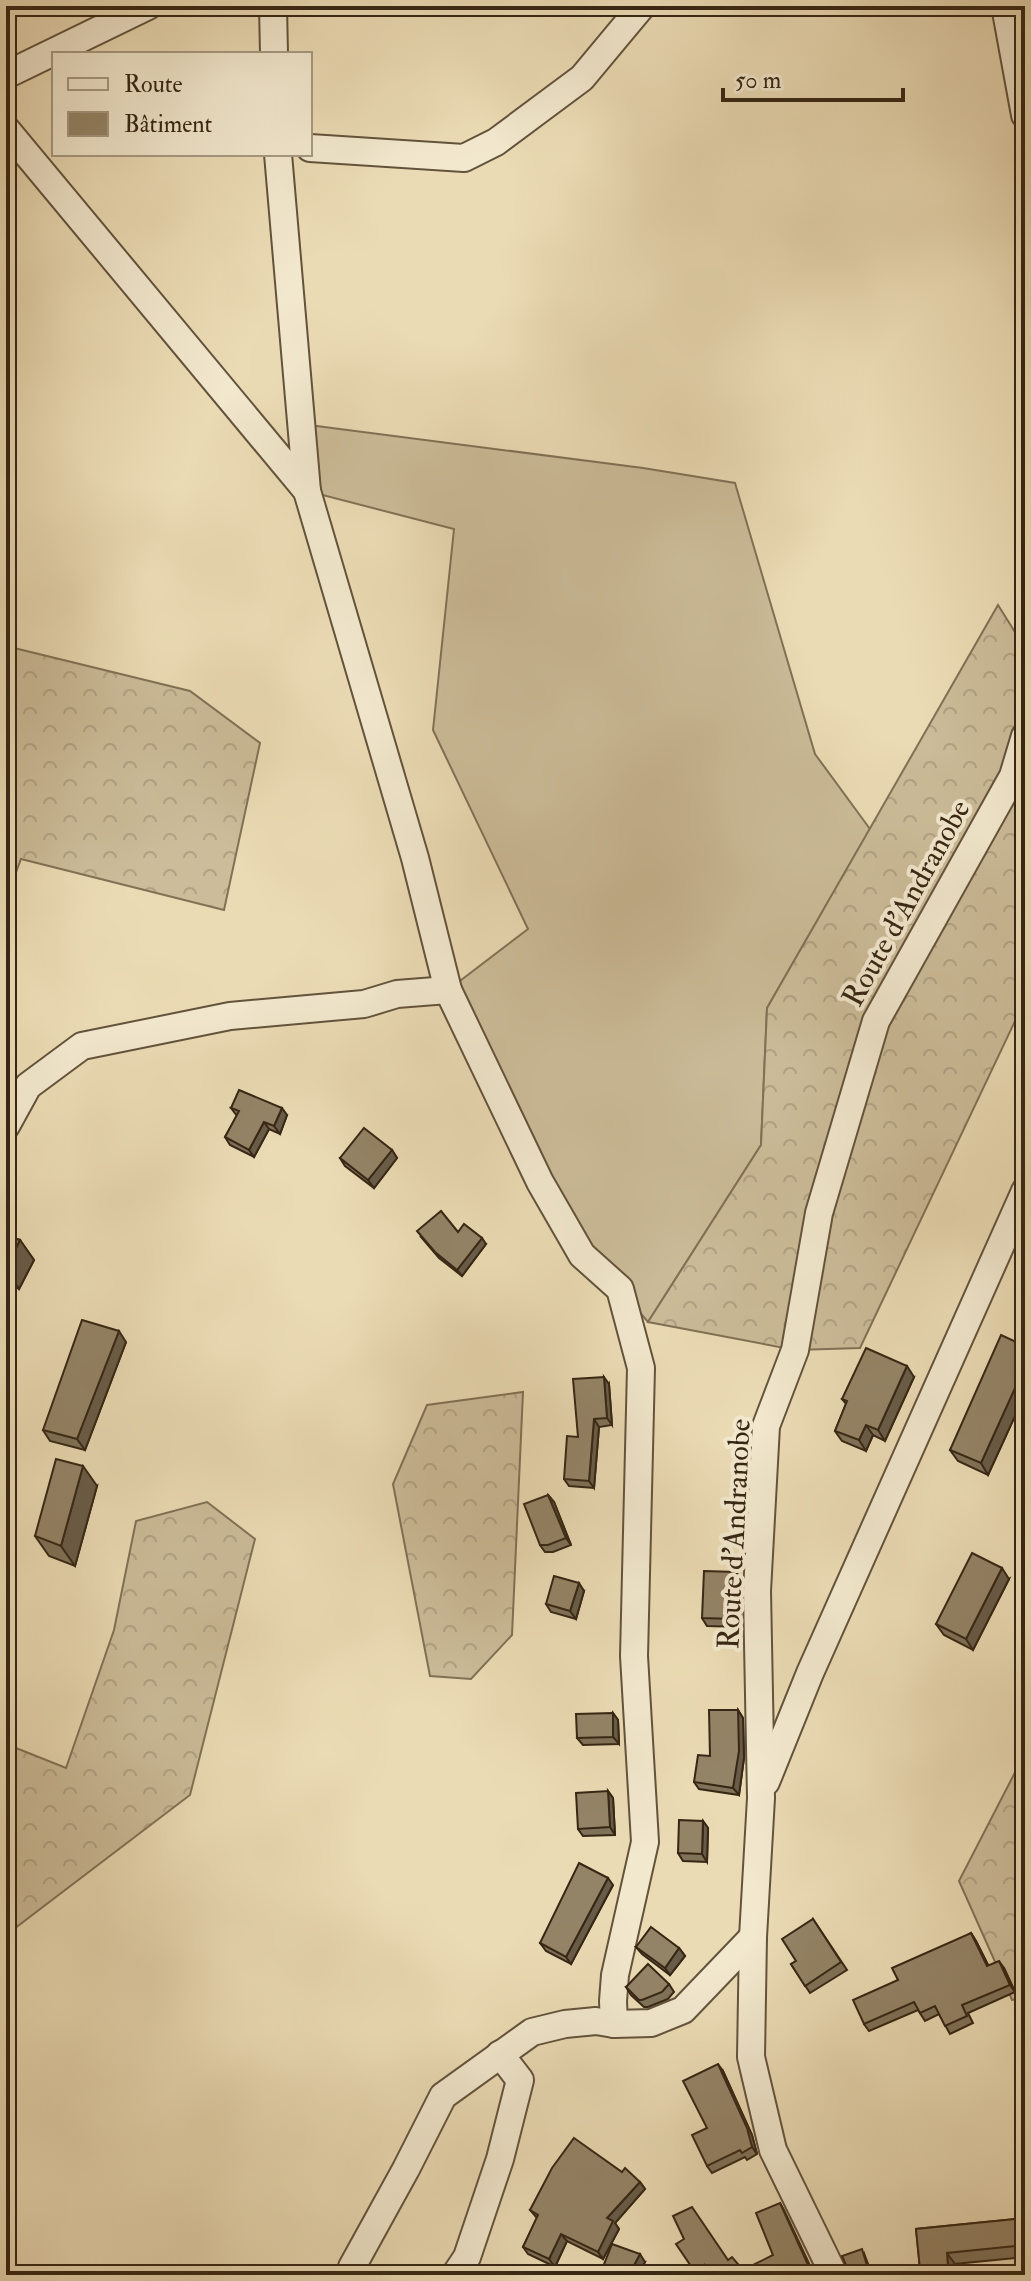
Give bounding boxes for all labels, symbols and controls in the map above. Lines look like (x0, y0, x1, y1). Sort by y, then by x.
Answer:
legend (52, 52, 312, 156)
scale bar (723, 52, 903, 102)
text: 50 m (735, 65, 782, 96)
text: Route (124, 69, 183, 100)
text: Bâtiment (124, 109, 213, 140)
street label: Route d'Andranobe (834, 793, 979, 1013)
street label: Route d'Andranobe (710, 1418, 759, 1650)

